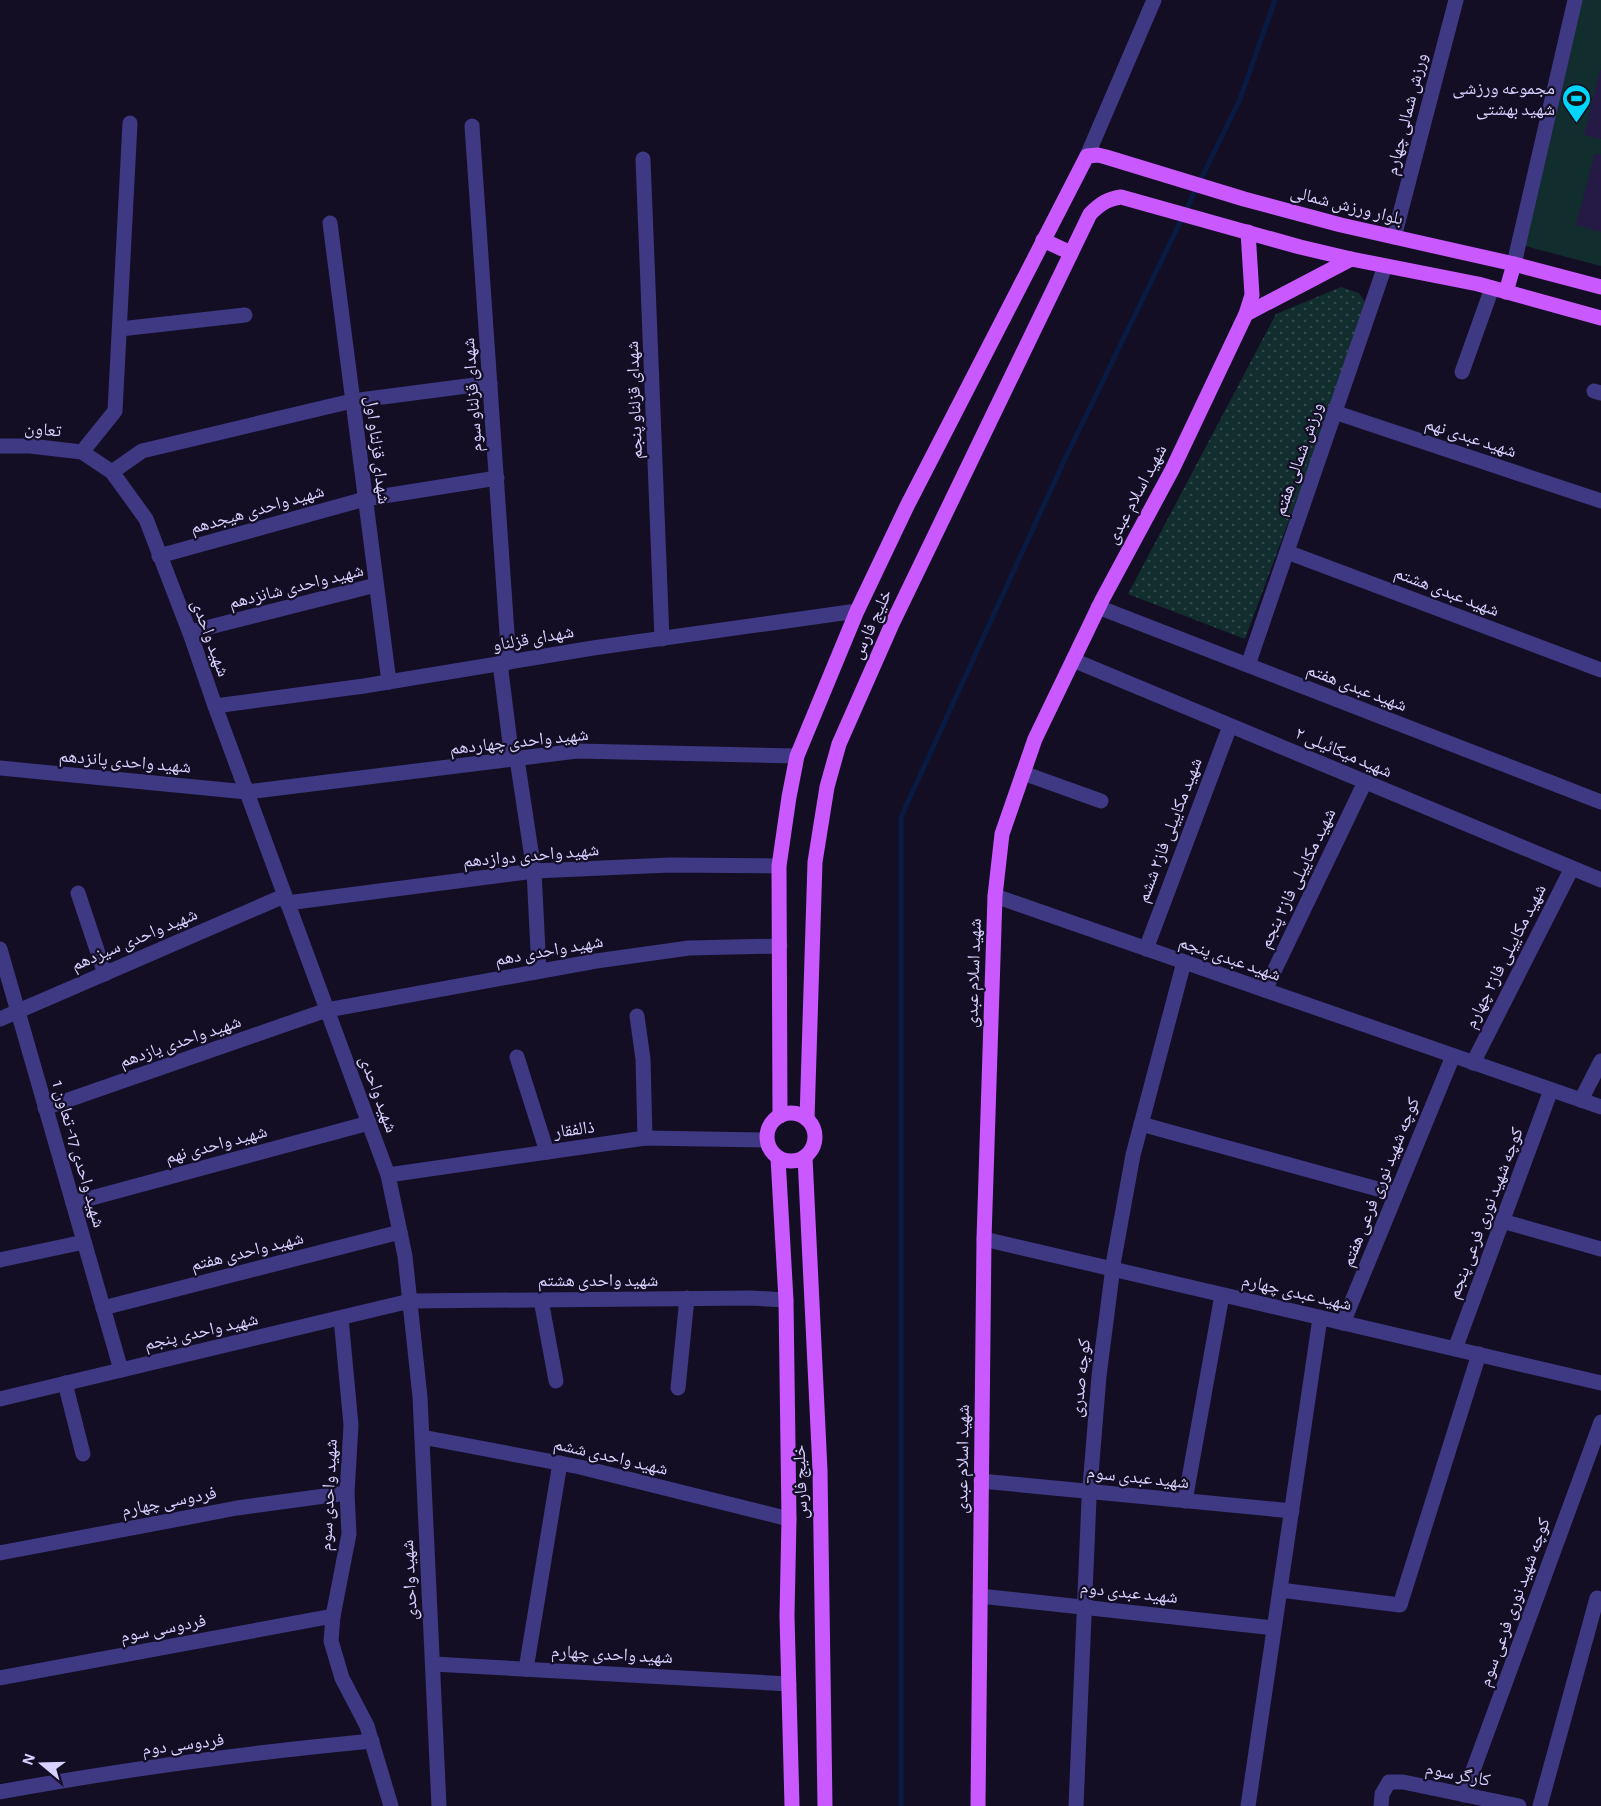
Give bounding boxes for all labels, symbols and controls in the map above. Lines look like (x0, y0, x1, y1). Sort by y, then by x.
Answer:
street label: ورزش شمالی چهارم (1383, 51, 1433, 178)
place label: مجموعه ورزشی شهید بهشتی (1452, 80, 1555, 120)
sports icon: مجموعه ورزشی شهید بهشتی (1560, 82, 1592, 124)
street label: بلوار ورزش شمالی (1288, 183, 1405, 230)
street label: شهدای قزلناو سوم (460, 337, 488, 453)
street label: شهدای قزلناو پنجم (624, 340, 648, 459)
street label: شهدای قزلناو اول (360, 395, 393, 505)
street label: ورزش شمالی هفتم (1271, 400, 1329, 519)
street label: شهید عبدی نهم (1422, 415, 1519, 463)
street label: تعاون (24, 419, 62, 442)
street label: شهید اسلام عبدی (1103, 442, 1172, 548)
street label: شهید واحدی هیجدهم (188, 482, 327, 540)
street label: شهید واحدی شانزدهم (227, 562, 366, 614)
street label: شهید عبدی هشتم (1391, 564, 1502, 622)
street label: خلیج فارس (848, 587, 898, 663)
street label: شهید واحدی (187, 597, 232, 680)
street label: شهدای قزلناو (491, 623, 576, 656)
street label: شهید عبدی هفتم (1303, 661, 1409, 717)
street label: شهید میکائیلی ۲ (1292, 724, 1395, 782)
street label: شهید واحدی چهاردهم (449, 726, 590, 760)
street label: شهید واحدی پانزدهم (58, 747, 192, 779)
street label: شهید مکاییلی فاز۲ ششم (1134, 755, 1208, 906)
street label: شهید مکاییلی فاز۲ پنجم (1256, 806, 1341, 952)
street label: شهید واحدی دوازدهم (462, 841, 600, 873)
street label: شهید مکاییلی فاز۲ چهارم (1462, 882, 1552, 1032)
street label: شهید واحدی سیزدهم (69, 905, 201, 976)
street label: شهید اسلام عبدی (963, 918, 987, 1028)
street label: شهید واحدی دهم (494, 933, 605, 971)
street label: شهید عبدی پنجم (1176, 933, 1283, 987)
street label: شهید واحدی یازدهم (117, 1013, 244, 1073)
street label: شهید واحدی (355, 1053, 400, 1136)
street label: شهید واحدی 17- تعاون 1 (47, 1079, 108, 1230)
street label: کوچه شهید نوری فرعی هفتم (1339, 1095, 1425, 1270)
street label: ذالفقار (552, 1118, 596, 1142)
street label: شهید واحدی نهم (163, 1123, 270, 1169)
street label: کوچه شهید نوری فرعی پنجم (1445, 1125, 1529, 1302)
street label: شهید واحدی هفتم (189, 1229, 306, 1277)
street label: شهید واحدی هشتم (538, 1272, 658, 1292)
street label: شهید عبدی چهارم (1240, 1272, 1353, 1316)
street label: شهید واحدی پنجم (142, 1310, 260, 1356)
street label: کوچه صدری (1068, 1337, 1095, 1419)
street label: شهید اسلام عبدی (953, 1404, 975, 1514)
street label: شهید واحدی ششم (551, 1435, 670, 1481)
street label: شهید واحدی سوم (317, 1438, 343, 1552)
street label: خلیج فارس (791, 1444, 813, 1520)
street label: شهید عبدی سوم (1086, 1464, 1190, 1494)
street label: فردوسی چهارم (120, 1484, 219, 1522)
street label: کوچه شهید نوری فرعی سوم (1476, 1515, 1556, 1690)
street label: شهید واحدی (399, 1539, 422, 1621)
street label: شهید عبدی دوم (1079, 1579, 1179, 1609)
street label: فردوسی سوم (119, 1612, 208, 1648)
street label: شهید واحدی چهارم (550, 1643, 673, 1669)
street label: فردوسی دوم (141, 1731, 225, 1761)
north arrow (12, 1734, 72, 1794)
text: N (19, 1752, 38, 1767)
street label: کارگر سوم (1423, 1760, 1492, 1792)

